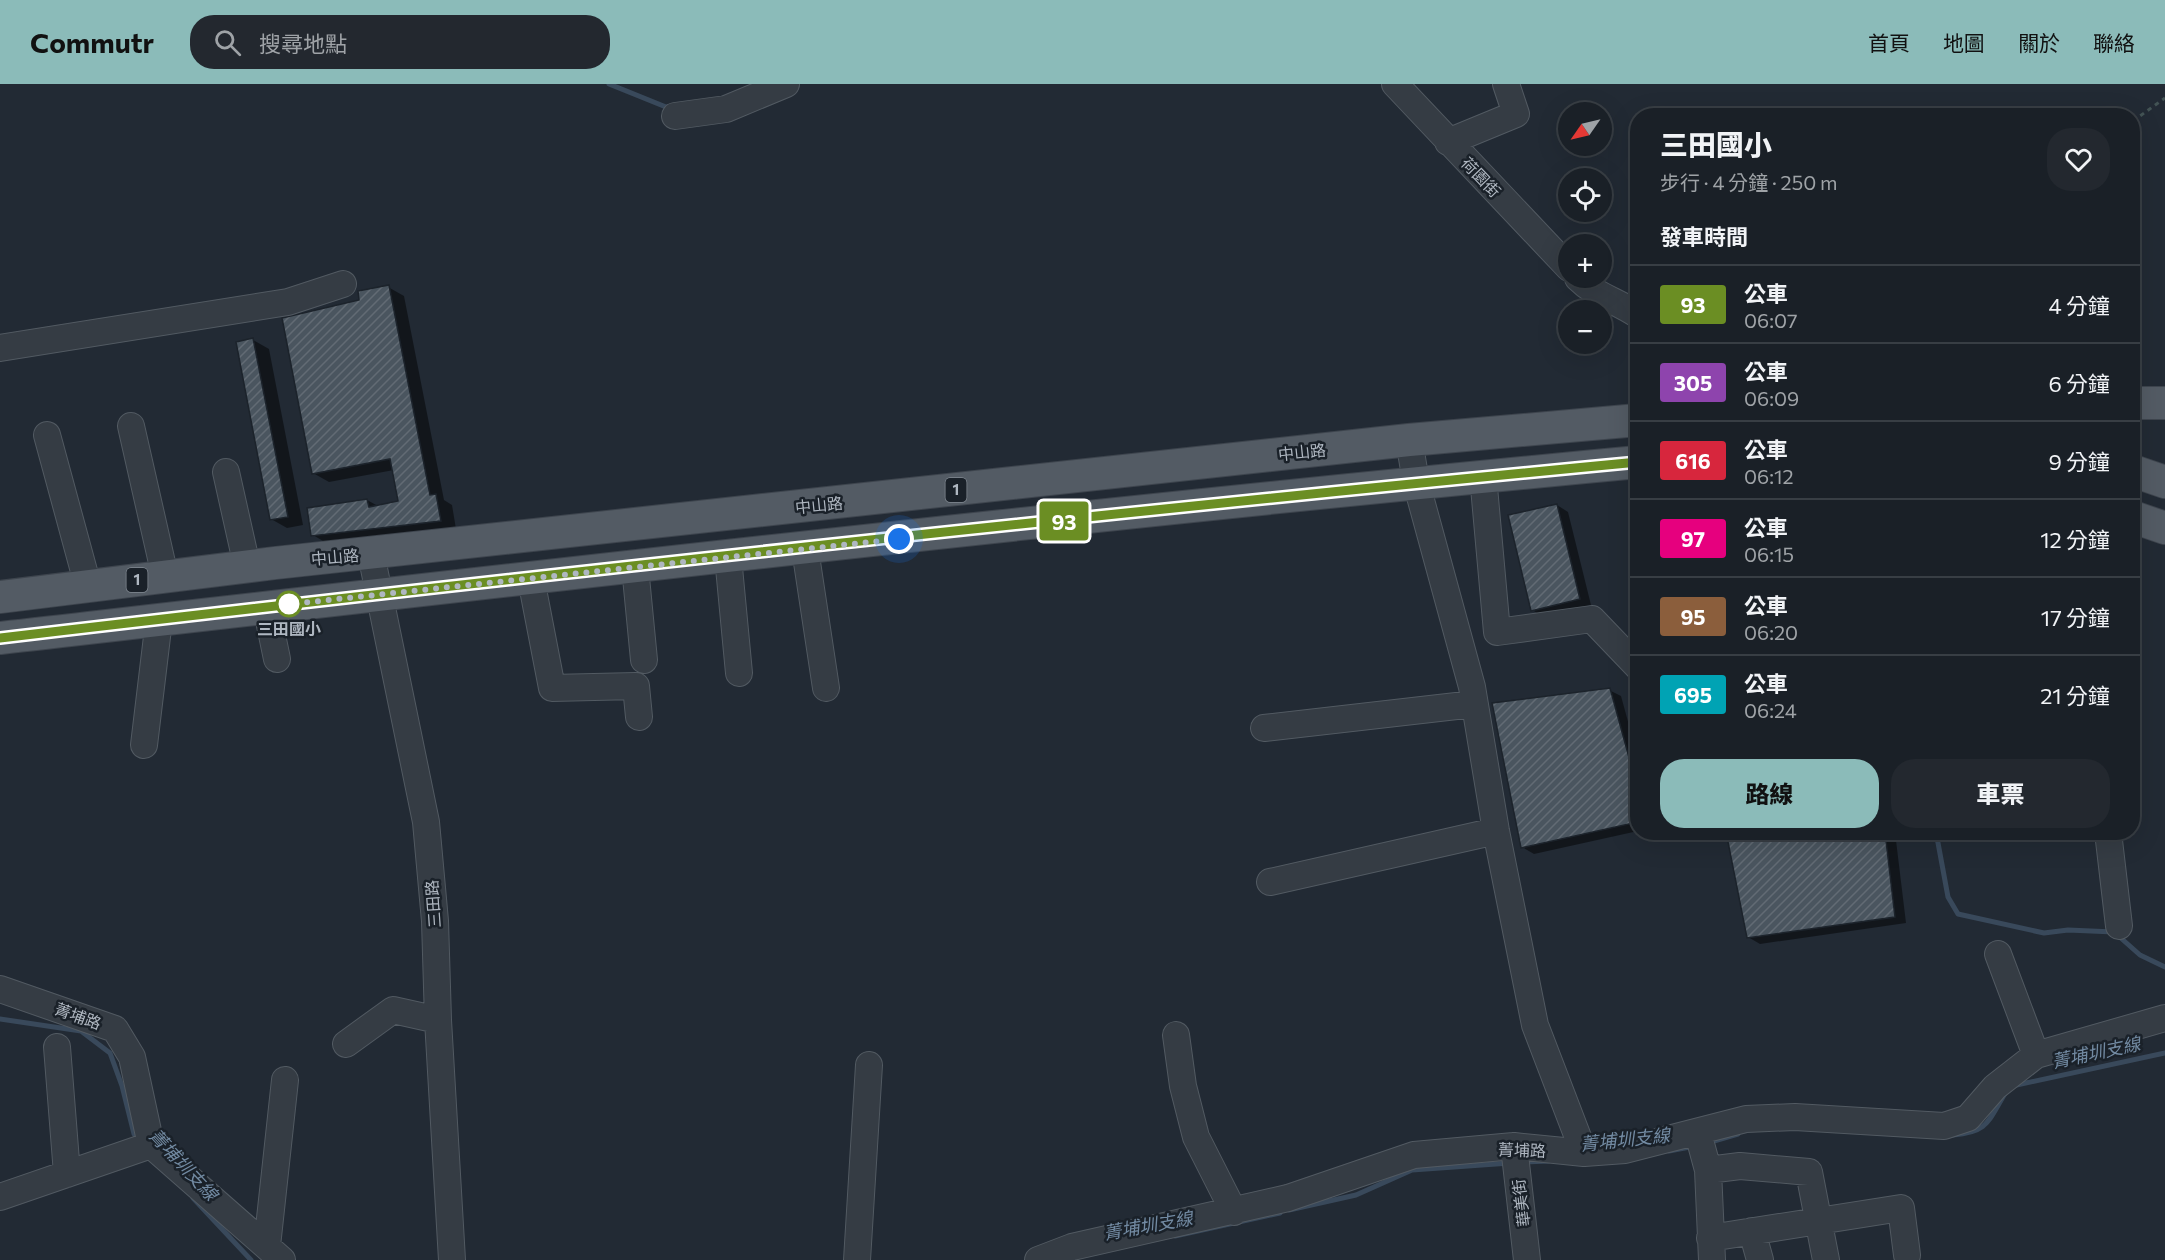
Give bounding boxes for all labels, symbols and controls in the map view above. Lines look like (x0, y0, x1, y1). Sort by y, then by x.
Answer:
search box (190, 15, 610, 69)
text: Commutr (30, 25, 154, 59)
icon: search (211, 26, 244, 59)
text: 搜尋地點 (259, 30, 347, 57)
text: 首頁 (1868, 30, 1910, 55)
text: 地圖 (1943, 30, 1985, 55)
text: 關於 (2018, 30, 2060, 55)
text: 聯絡 (2093, 30, 2135, 55)
north arrow (1558, 102, 1612, 156)
map controls (1558, 102, 1612, 354)
text: 三田國小 (1660, 127, 1772, 161)
button: heart (2047, 128, 2110, 191)
street label: 荷園街 (1458, 153, 1505, 201)
button: locate (1558, 168, 1612, 222)
text: 步行 · 4 分鐘 · 250 m (1660, 170, 1838, 194)
text: 發車時間 (1660, 223, 1748, 250)
button: + (1558, 234, 1612, 288)
text: 公車 (1744, 280, 1788, 307)
text: 93 (1680, 292, 1706, 317)
text: 4 分鐘 (2049, 292, 2110, 319)
button: − (1558, 300, 1612, 354)
text: 06:07 (1744, 308, 1797, 332)
text: 公車 (1744, 358, 1788, 385)
text: 305 (1674, 370, 1712, 395)
text: 6 分鐘 (2048, 370, 2110, 397)
text: 06:09 (1744, 386, 1799, 410)
text: 公車 (1744, 436, 1788, 463)
street label: 中山路 (1277, 440, 1327, 463)
text: 616 (1675, 448, 1711, 473)
text: 9 分鐘 (2048, 448, 2110, 475)
text: 06:12 (1744, 464, 1794, 488)
road number: 1 (946, 478, 966, 502)
street label: 中山路 (794, 493, 844, 516)
line badge: 93 (1037, 502, 1091, 540)
text: 93 (1051, 509, 1077, 534)
text: 公車 (1744, 514, 1788, 541)
your location (884, 524, 914, 554)
text: 97 (1681, 526, 1705, 551)
text: 12 分鐘 (2040, 526, 2110, 553)
text: 06:15 (1744, 542, 1794, 566)
street label: 中山路 (310, 545, 360, 568)
road number: 1 (126, 568, 148, 592)
marker: 三田國小 (276, 591, 302, 617)
text: 公車 (1744, 592, 1788, 619)
text: 95 (1680, 604, 1706, 629)
text: 17 分鐘 (2041, 604, 2110, 631)
place label: 三田國小 (257, 619, 321, 638)
text: 06:20 (1744, 620, 1798, 644)
text: 公車 (1744, 670, 1788, 697)
text: 695 (1674, 682, 1712, 707)
text: 21 分鐘 (2040, 682, 2110, 709)
text: 06:24 (1744, 698, 1797, 722)
button: 路線 (1660, 759, 1879, 828)
button: 車票 (1891, 759, 2110, 828)
street label: 三田路 (421, 879, 444, 929)
street label: 菁埔路 (52, 998, 104, 1033)
water label: 菁埔圳支線 (2049, 1031, 2144, 1072)
water label: 菁埔圳支線 (1579, 1123, 1673, 1155)
water label: 菁埔圳支線 (145, 1124, 224, 1206)
street label: 菁埔路 (1498, 1139, 1546, 1160)
street label: 華美街 (1508, 1178, 1533, 1228)
water label: 菁埔圳支線 (1102, 1206, 1196, 1244)

